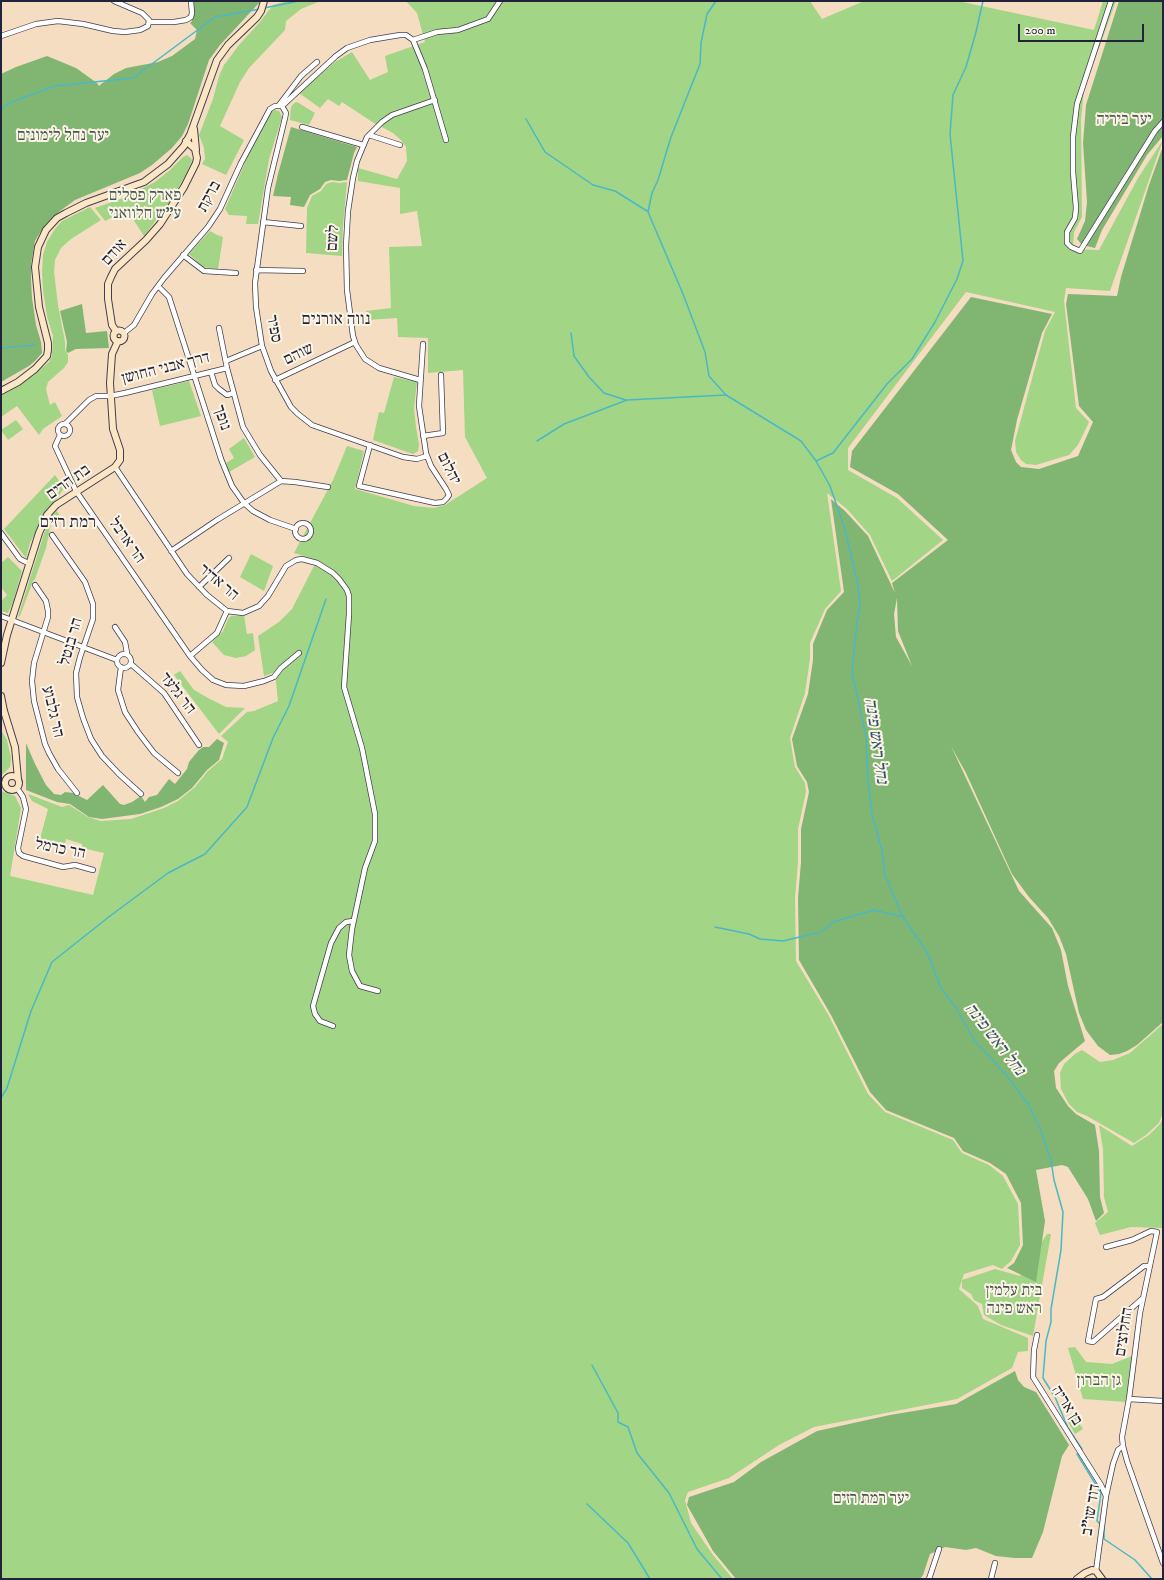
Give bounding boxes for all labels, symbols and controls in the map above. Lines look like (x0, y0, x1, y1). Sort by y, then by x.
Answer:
scale bar (1020, 16, 1146, 42)
text: 200 m (1025, 23, 1055, 38)
park label: יער ביריה (1096, 111, 1152, 131)
park label: יער נחל לימונים (17, 127, 109, 147)
street label: ברקת (194, 178, 226, 216)
park label: פארק פסלים ע"ש חלוואני (109, 187, 181, 225)
street label: לשם (324, 224, 344, 252)
street label: אודם (98, 236, 132, 270)
district label: נווה אורנים (302, 310, 370, 330)
street label: ספיר (261, 313, 285, 345)
street label: שוהם (281, 340, 317, 370)
street label: דרך אבני החושן (120, 349, 212, 389)
street label: נופך (208, 403, 234, 433)
street label: יהלום (432, 450, 464, 488)
street label: בת הרים (43, 461, 95, 505)
district label: רמת רזים (40, 513, 96, 533)
street label: הר ארבל (103, 515, 149, 567)
street label: הר אדיר (194, 561, 242, 605)
street label: הר בנטל (56, 616, 88, 668)
street label: הר גלעד (155, 669, 199, 719)
street label: הר גלבוע (37, 684, 67, 740)
water label: נחל ראש פינה (859, 697, 891, 785)
street label: הר כרמל (33, 836, 87, 864)
water label: נחל ראש פינה (959, 1000, 1029, 1080)
park label: בית עלמין ראש פינה (986, 1282, 1042, 1320)
street label: החלוצים (1112, 1306, 1138, 1358)
park label: גן הברון (1077, 1372, 1121, 1392)
street label: בן אריה (1046, 1382, 1086, 1430)
street label: דוד שו"ב (1078, 1483, 1106, 1537)
park label: יער רמת רזים (833, 1490, 909, 1510)

